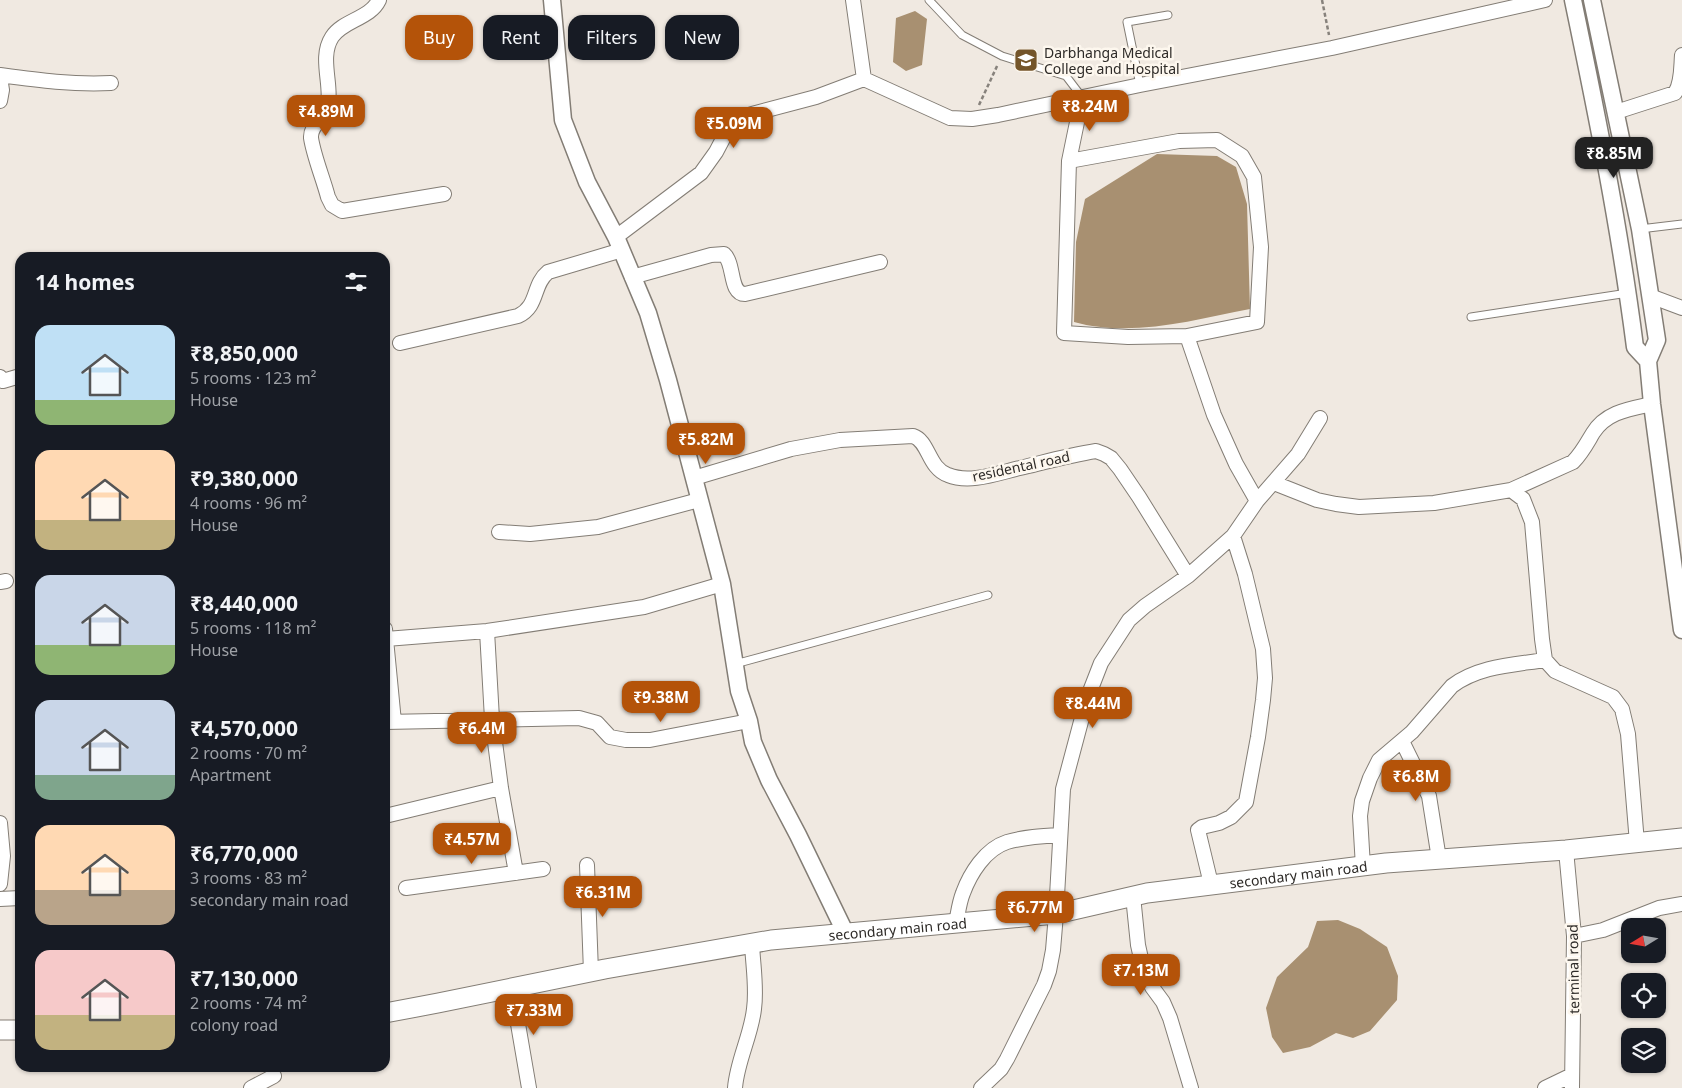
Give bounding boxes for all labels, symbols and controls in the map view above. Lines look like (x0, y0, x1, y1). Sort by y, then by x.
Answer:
chip: Buy (405, 15, 473, 60)
chip: Rent (483, 15, 558, 60)
chip: Filters (568, 15, 655, 60)
chip: New (665, 15, 739, 60)
place label: Darbhanga Medical College and Hospital (1044, 43, 1180, 78)
school or university icon: Darbhanga Medical College and Hospital (1013, 47, 1039, 73)
pin: ₹8.24M (1049, 90, 1131, 132)
pin: ₹4.89M (285, 94, 367, 137)
text: ₹8.24M (1062, 95, 1118, 117)
text: ₹4.89M (298, 100, 354, 122)
pin: ₹5.09M (693, 106, 775, 149)
text: ₹5.09M (706, 112, 762, 134)
pin: ₹8.85M (1573, 136, 1655, 179)
text: ₹8.85M (1586, 142, 1642, 164)
text: 14 homes (35, 268, 135, 296)
icon: filters (342, 268, 370, 296)
text: ₹8,850,000 (190, 339, 298, 367)
icon: home (75, 345, 135, 405)
text: 5 rooms · 123 m² (190, 367, 316, 389)
text: House (190, 389, 238, 411)
pin: ₹5.82M (665, 422, 747, 465)
text: ₹5.82M (678, 428, 734, 450)
street label: residental road (970, 446, 1072, 486)
text: ₹9,380,000 (190, 464, 298, 492)
icon: home (75, 470, 135, 530)
text: 4 rooms · 96 m² (190, 492, 307, 514)
text: House (190, 514, 238, 536)
text: ₹8,440,000 (190, 589, 298, 617)
icon: home (75, 595, 135, 655)
text: 5 rooms · 118 m² (190, 617, 316, 639)
text: House (190, 639, 238, 661)
pin: ₹9.38M (620, 680, 702, 723)
text: ₹9.38M (633, 686, 689, 708)
pin: ₹8.44M (1052, 686, 1134, 729)
text: ₹8.44M (1065, 692, 1121, 714)
pin: ₹6.4M (447, 712, 517, 754)
text: ₹4,570,000 (190, 714, 298, 742)
text: ₹6.4M (458, 717, 506, 739)
icon: home (75, 720, 135, 780)
text: 2 rooms · 70 m² (190, 742, 307, 764)
pin: ₹6.8M (1381, 760, 1451, 802)
text: Apartment (190, 764, 271, 786)
text: ₹6.8M (1392, 765, 1440, 787)
pin: ₹4.57M (431, 822, 513, 865)
text: ₹4.57M (444, 828, 500, 850)
text: ₹6,770,000 (190, 839, 298, 867)
icon: home (75, 845, 135, 905)
street label: secondary main road (1228, 856, 1368, 892)
text: 3 rooms · 83 m² (190, 867, 307, 889)
pin: ₹6.31M (562, 876, 644, 918)
text: ₹6.31M (575, 881, 631, 903)
text: secondary main road (190, 889, 349, 911)
pin: ₹6.77M (994, 890, 1076, 933)
text: ₹6.77M (1007, 896, 1063, 918)
street label: secondary main road (828, 913, 968, 944)
north arrow (1621, 918, 1666, 962)
map controls (1621, 918, 1666, 1073)
street label: terminal road (1563, 924, 1583, 1014)
pin: ₹7.13M (1100, 954, 1182, 996)
text: ₹7.13M (1113, 959, 1169, 981)
text: ₹7,130,000 (190, 964, 298, 992)
icon: home (75, 970, 135, 1030)
button: locate (1621, 973, 1666, 1018)
text: 2 rooms · 74 m² (190, 992, 307, 1014)
pin: ₹7.33M (493, 994, 575, 1036)
text: ₹7.33M (506, 999, 562, 1021)
text: colony road (190, 1014, 278, 1036)
button: layers (1621, 1028, 1666, 1073)

